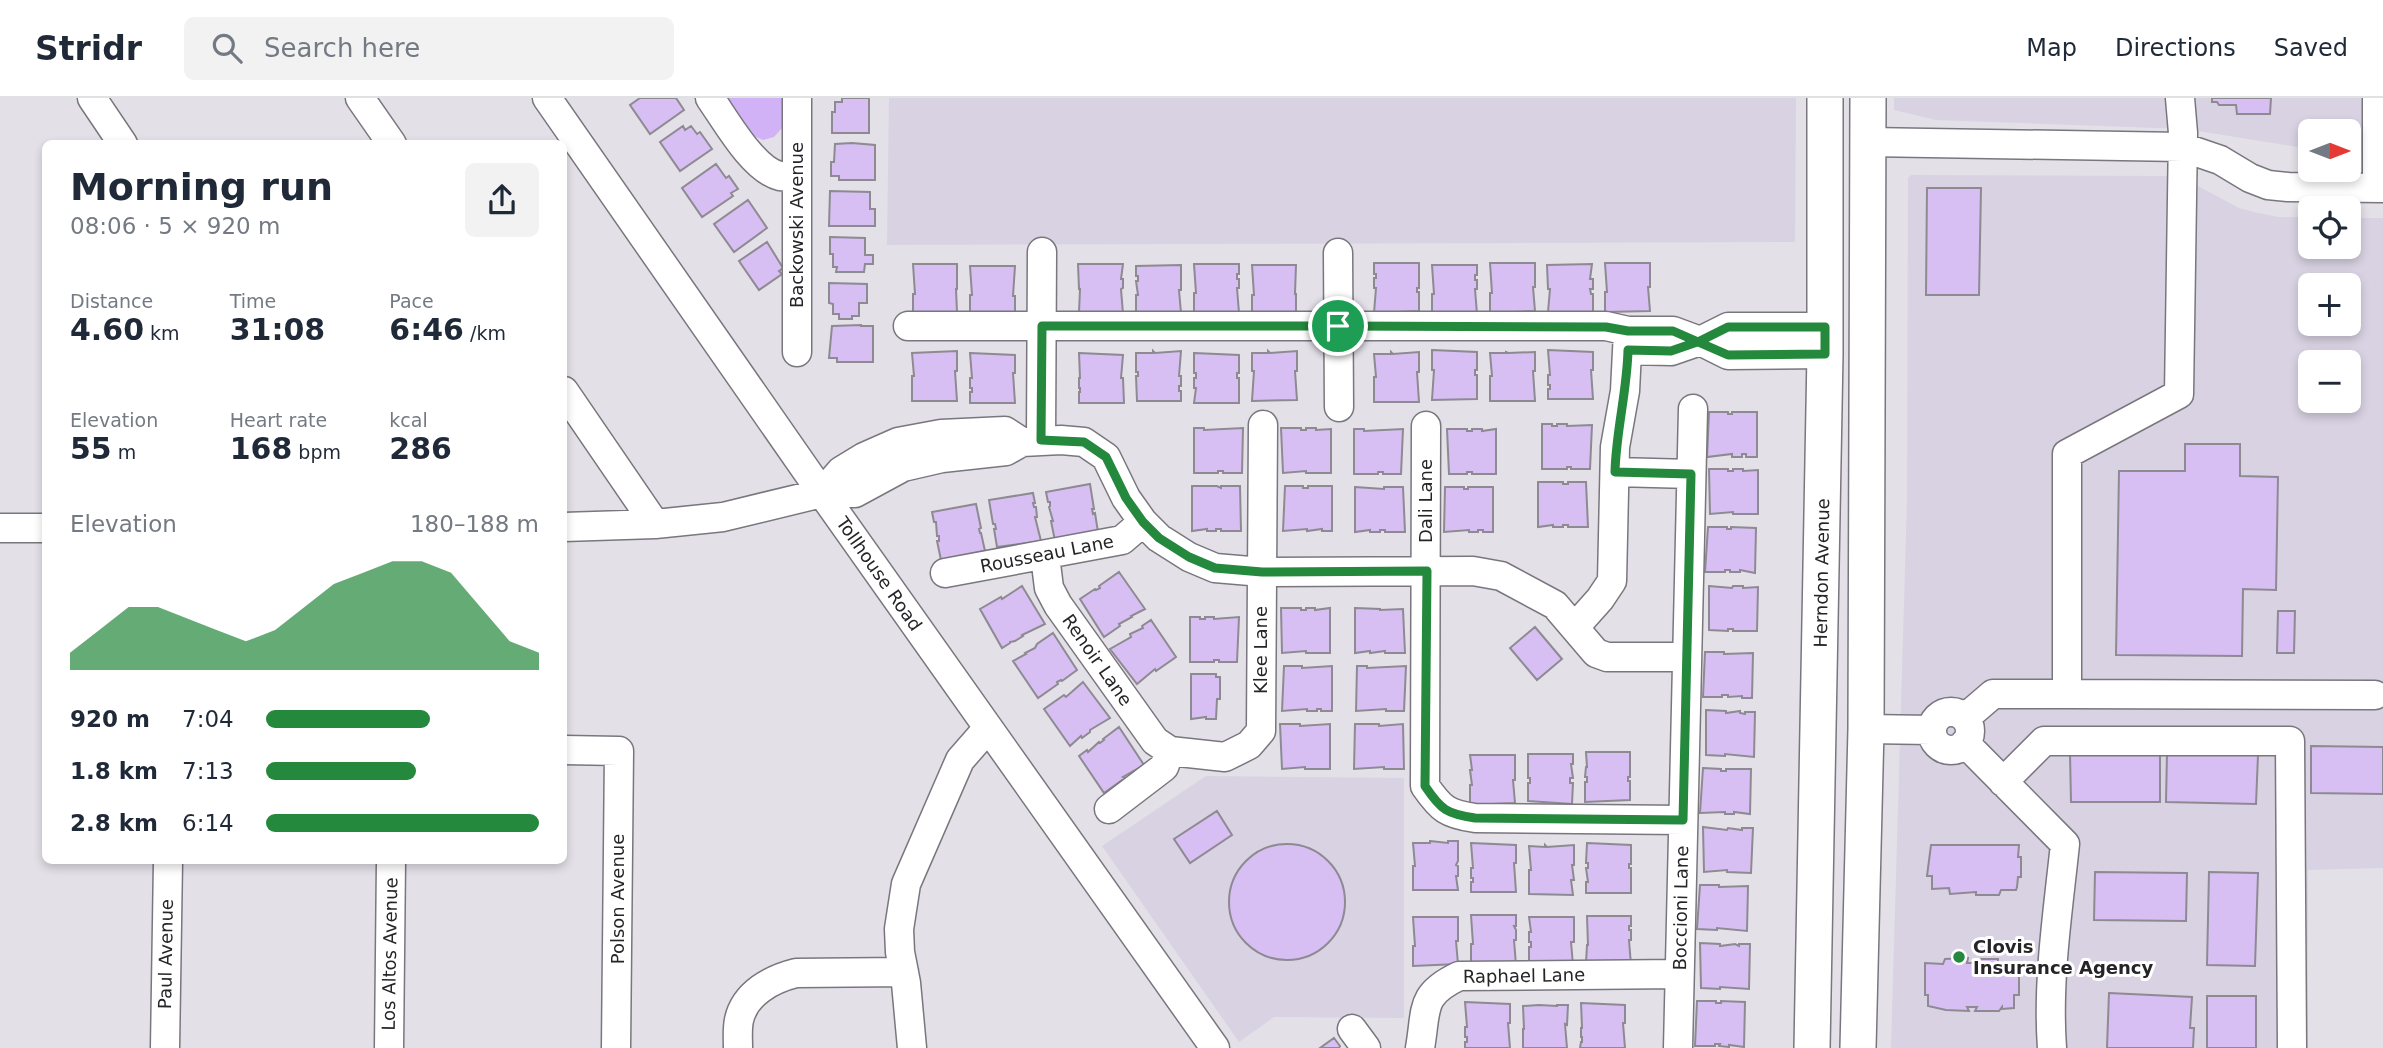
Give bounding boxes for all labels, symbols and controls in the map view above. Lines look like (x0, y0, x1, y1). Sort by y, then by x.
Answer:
search box (184, 17, 674, 80)
text: Stridr (35, 29, 142, 68)
icon: search (208, 29, 246, 67)
text: Search here (264, 33, 420, 63)
text: Map (2026, 34, 2077, 62)
text: Directions (2115, 34, 2236, 62)
text: Saved (2274, 34, 2348, 62)
north arrow (2298, 119, 2361, 182)
map controls (2298, 119, 2361, 413)
street label: Backowski Avenue (786, 142, 807, 308)
button: share (465, 163, 539, 237)
text: Morning run (70, 165, 333, 209)
button: locate (2298, 196, 2361, 259)
text: 08:06 · 5 × 920 m (70, 213, 280, 239)
button: + (2298, 273, 2361, 336)
text: Distance (70, 290, 153, 312)
text: Time (230, 290, 276, 312)
text: Pace (389, 290, 434, 312)
pin (1308, 296, 1368, 356)
icon: arrive (1319, 307, 1357, 345)
text: 4.60 (70, 312, 144, 347)
text: 31:08 (230, 312, 325, 347)
text: 6:46 (389, 312, 464, 347)
text: km (144, 322, 180, 344)
text: /km (464, 322, 506, 344)
button: − (2298, 350, 2361, 413)
text: Elevation (70, 409, 158, 431)
text: Heart rate (230, 409, 327, 431)
text: kcal (389, 409, 428, 431)
text: 55 (70, 431, 112, 466)
text: 168 (230, 431, 292, 466)
text: 286 (389, 431, 452, 466)
text: m (112, 441, 136, 463)
text: bpm (292, 441, 341, 463)
street label: Dali Lane (1415, 459, 1436, 543)
street label: Herndon Avenue (1810, 498, 1833, 648)
text: Elevation (70, 511, 177, 537)
text: 180–188 m (410, 511, 539, 537)
street label: Tollhouse Road (832, 512, 926, 635)
street label: Rousseau Lane (978, 530, 1115, 577)
street label: Klee Lane (1250, 606, 1271, 694)
street label: Renoir Lane (1058, 610, 1137, 710)
text: 920 m (70, 706, 150, 732)
text: 7:04 (182, 706, 234, 732)
text: 1.8 km (70, 758, 158, 784)
text: 7:13 (182, 758, 234, 784)
text: 2.8 km (70, 810, 158, 836)
text: 6:14 (182, 810, 234, 836)
street label: Polson Avenue (607, 834, 628, 964)
street label: Boccioni Lane (1669, 845, 1692, 971)
street label: Los Altos Avenue (378, 877, 401, 1031)
street label: Paul Avenue (154, 899, 177, 1009)
place label: Clovis Insurance Agency (1973, 936, 2154, 978)
marker: Clovis Insurance Agency (1951, 949, 1967, 965)
street label: Raphael Lane (1463, 964, 1585, 987)

